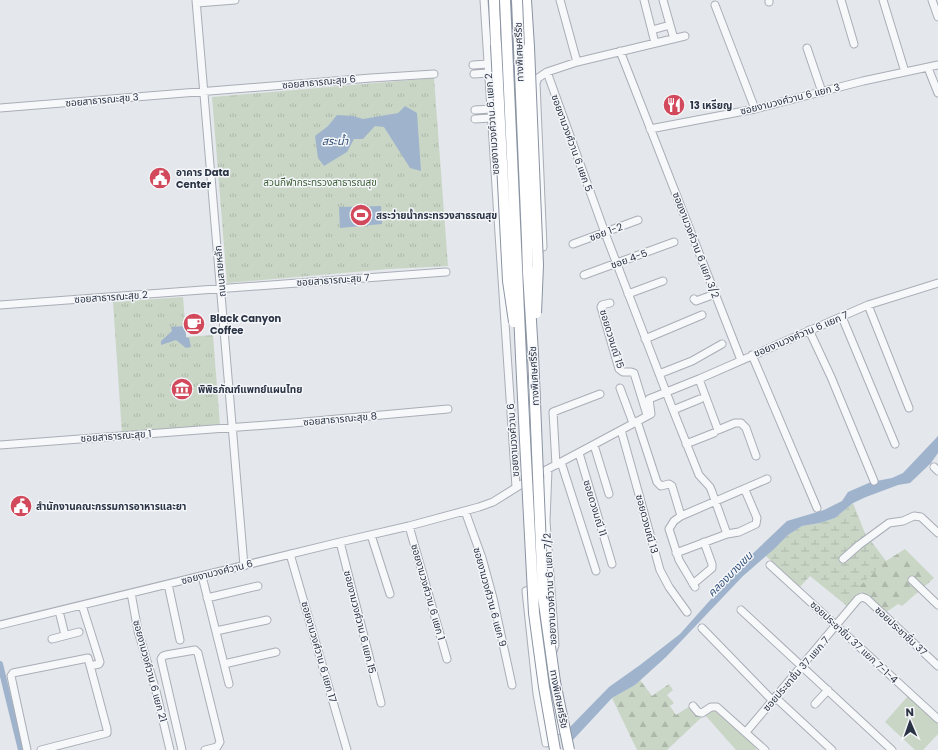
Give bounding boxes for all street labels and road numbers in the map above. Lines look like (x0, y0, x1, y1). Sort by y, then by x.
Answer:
street label: ทางพิเศษศรีรัช (510, 22, 528, 82)
street label: ซอยสาธารณะสุข 6 (281, 71, 357, 93)
street label: ซอยงามวงศ์วาน 6 แยก 2 (481, 72, 503, 175)
street label: ซอยงามวงศ์วาน 6 แยก 3 (739, 79, 841, 119)
street label: ซอยสาธารณะสุข 3 (65, 89, 139, 111)
street label: ซอยงามวงศ์วาน 6 แยก 5 (547, 92, 597, 194)
street label: ซอยงามวงศ์วาน 6 แยก 3/2 (669, 190, 723, 300)
street label: ซอย 1-2 (587, 219, 625, 245)
street label: ถนนสายหลัก (210, 245, 230, 297)
street label: ซอย 4-5 (609, 245, 649, 273)
street label: ซอยสาธารณะสุข 7 (296, 270, 371, 290)
street label: ซอยสาธารณะสุข 2 (74, 287, 148, 307)
street label: ซอยงามวงศ์วาน 6 แยก 7 (751, 307, 851, 361)
street label: ซอยดวงมณี 15 (596, 308, 628, 370)
street label: ทางพิเศษศรีรัช (525, 346, 543, 406)
street label: ซอยงามวงศ์วาน 6 (503, 403, 523, 477)
street label: ซอยสาธารณะสุข 8 (302, 408, 378, 430)
street label: ซอยสาธารณะสุข 1 (80, 426, 152, 446)
street label: ซอยดวงมณี 11 (579, 478, 611, 538)
street label: ซอยดวงมณี 13 (632, 493, 662, 555)
street label: ซอยงามวงศ์วาน 6 แยก 7/2 (540, 532, 560, 645)
street label: ซอยงามวงศ์วาน 6 แยก 1 (407, 542, 449, 642)
street label: ซอยงามวงศ์วาน 6 แยก 9 (469, 546, 511, 648)
street label: ซอยงามวงศ์วาน 6 (180, 556, 254, 588)
street label: ซอยงามวงศ์วาน 6 แยก 15 (340, 569, 380, 675)
street label: ซอยประชาชื่น 37 แยก 7-1-4 (807, 597, 901, 687)
street label: ซอยงามวงศ์วาน 6 แยก 17 (297, 600, 341, 705)
street label: ซอยประชาชื่น 37 (871, 603, 931, 660)
street label: ซอยงามวงศ์วาน 6 แยก 21 (129, 618, 171, 724)
street label: ซอยประชาชื่น 37 แยก 7 (759, 633, 833, 715)
street label: ทางพิเศษศรีรัช (546, 668, 572, 730)

